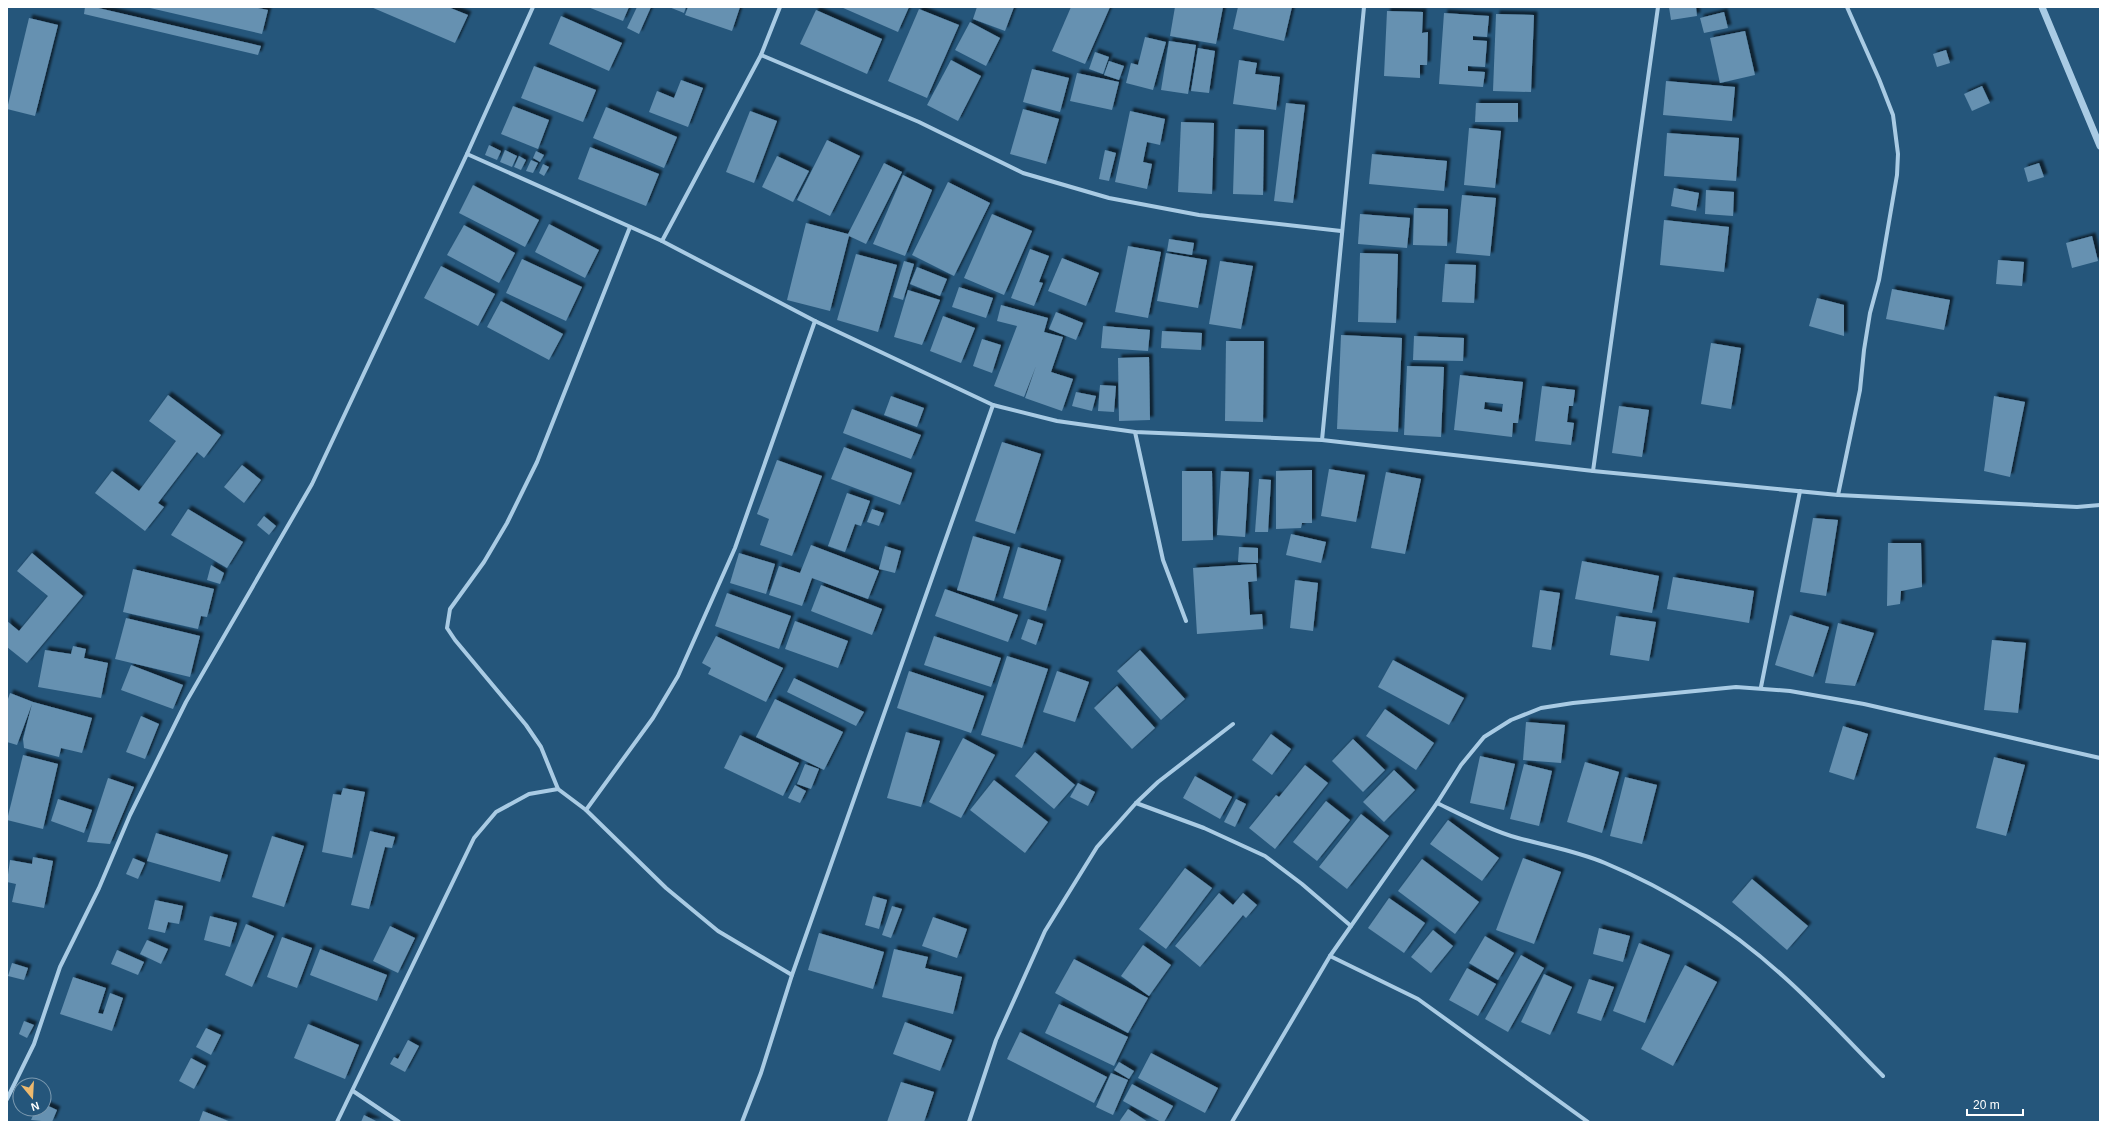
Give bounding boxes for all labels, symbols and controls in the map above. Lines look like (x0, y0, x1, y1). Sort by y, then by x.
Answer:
north arrow (12, 1077, 52, 1117)
scale bar (1967, 1091, 2023, 1117)
text: 20 m (1973, 1098, 2000, 1112)
text: N (29, 1100, 41, 1113)

